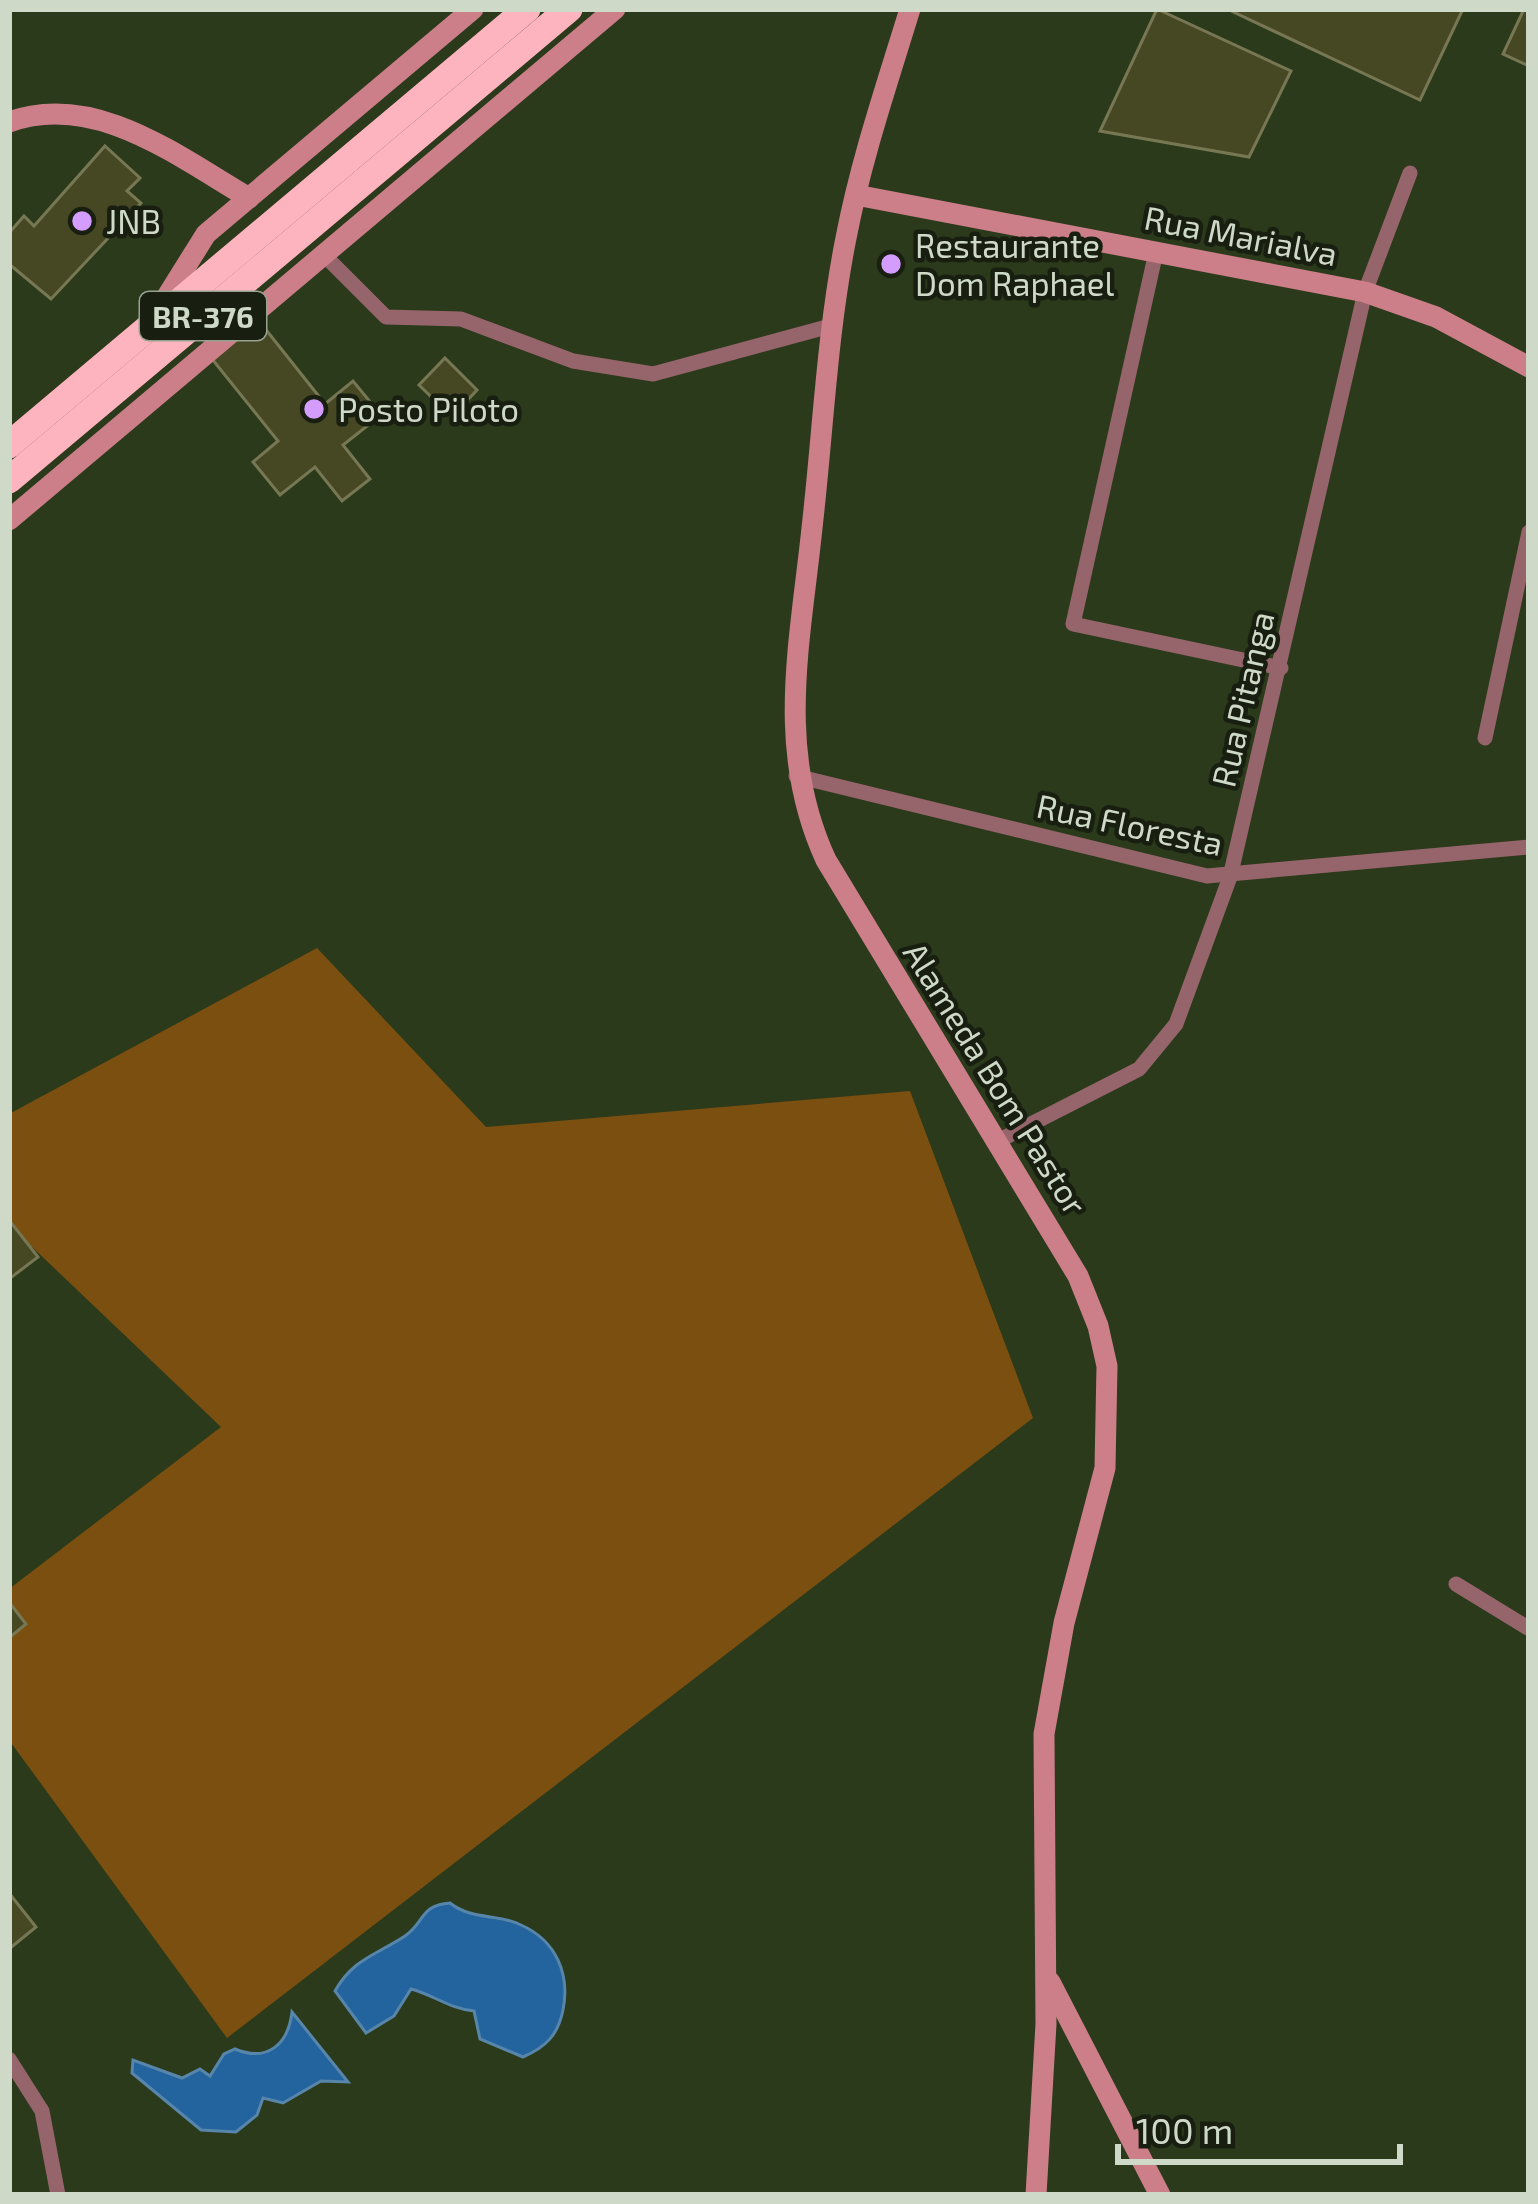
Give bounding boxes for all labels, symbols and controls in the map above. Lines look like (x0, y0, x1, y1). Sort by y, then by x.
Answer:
street label: Rua Marialva (1141, 197, 1341, 273)
place label: JNB (106, 201, 161, 241)
marker: JNB (69, 208, 95, 234)
place label: Restaurante Dom Raphael (915, 225, 1115, 303)
marker: Restaurante Dom Raphael (878, 251, 904, 277)
road number: BR-376 (140, 292, 266, 340)
place label: Posto Piloto (338, 389, 519, 429)
marker: Posto Piloto (301, 396, 327, 422)
street label: Rua Pitanga (1202, 608, 1282, 790)
street label: Rua Floresta (1033, 785, 1227, 863)
street label: Alameda Bom Pastor (896, 934, 1096, 1222)
scale bar (1118, 2090, 1400, 2164)
text: 100 m (1136, 2108, 1233, 2151)

